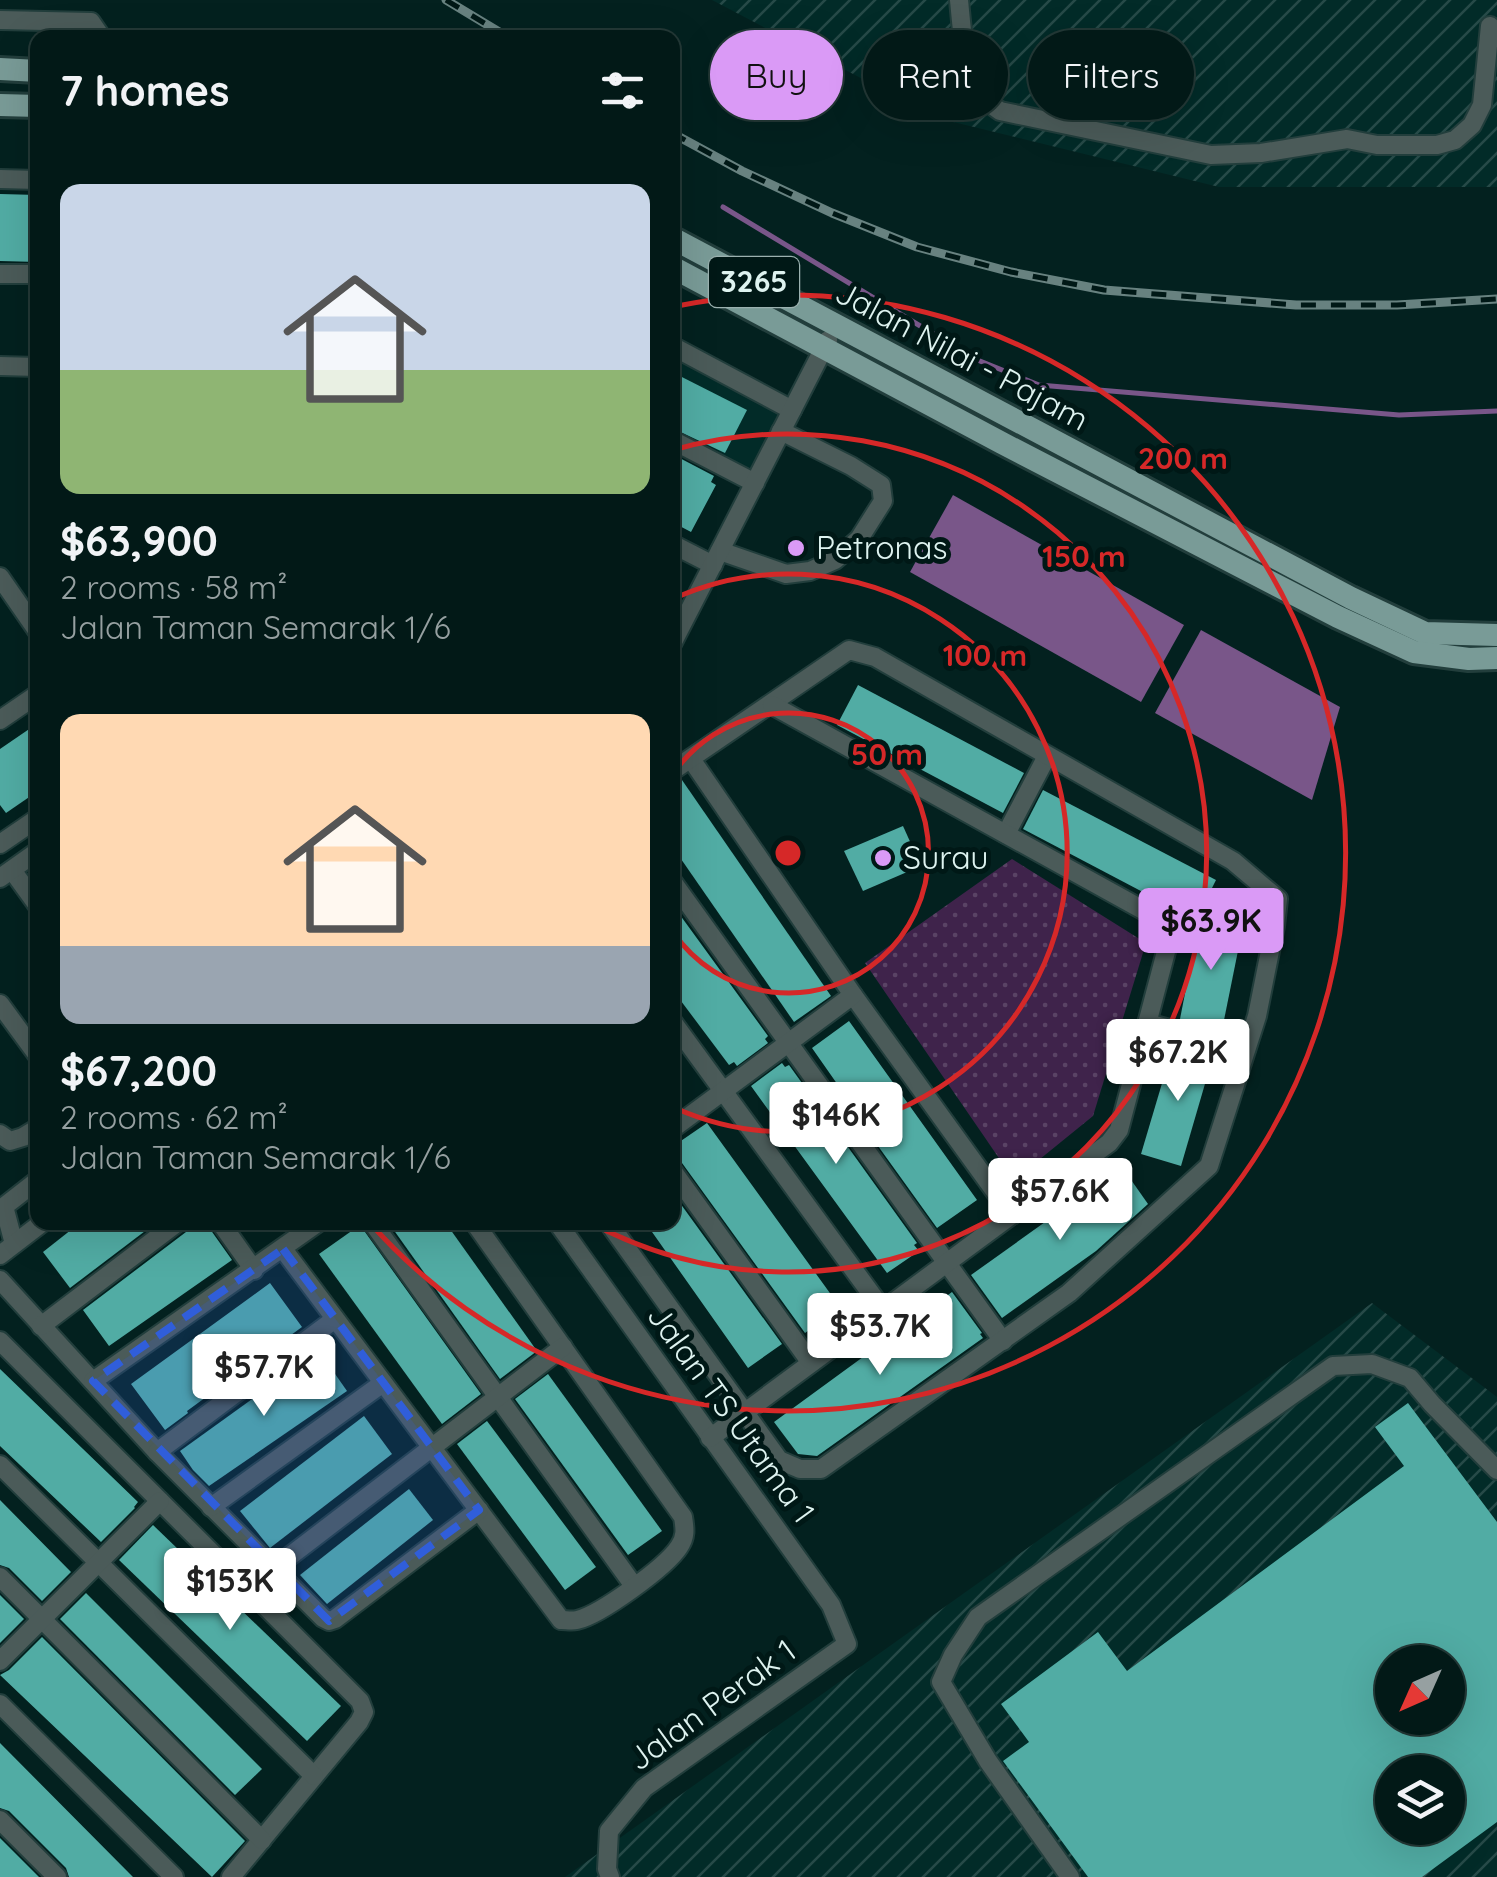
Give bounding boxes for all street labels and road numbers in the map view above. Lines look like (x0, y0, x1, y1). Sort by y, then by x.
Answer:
road number: 3265 (709, 257, 799, 307)
street label: Jalan Nilai - Pajam (829, 272, 1096, 439)
street label: Jalan TS Utama 1 (639, 1297, 824, 1530)
street label: Jalan Perak 1 (620, 1630, 803, 1778)

